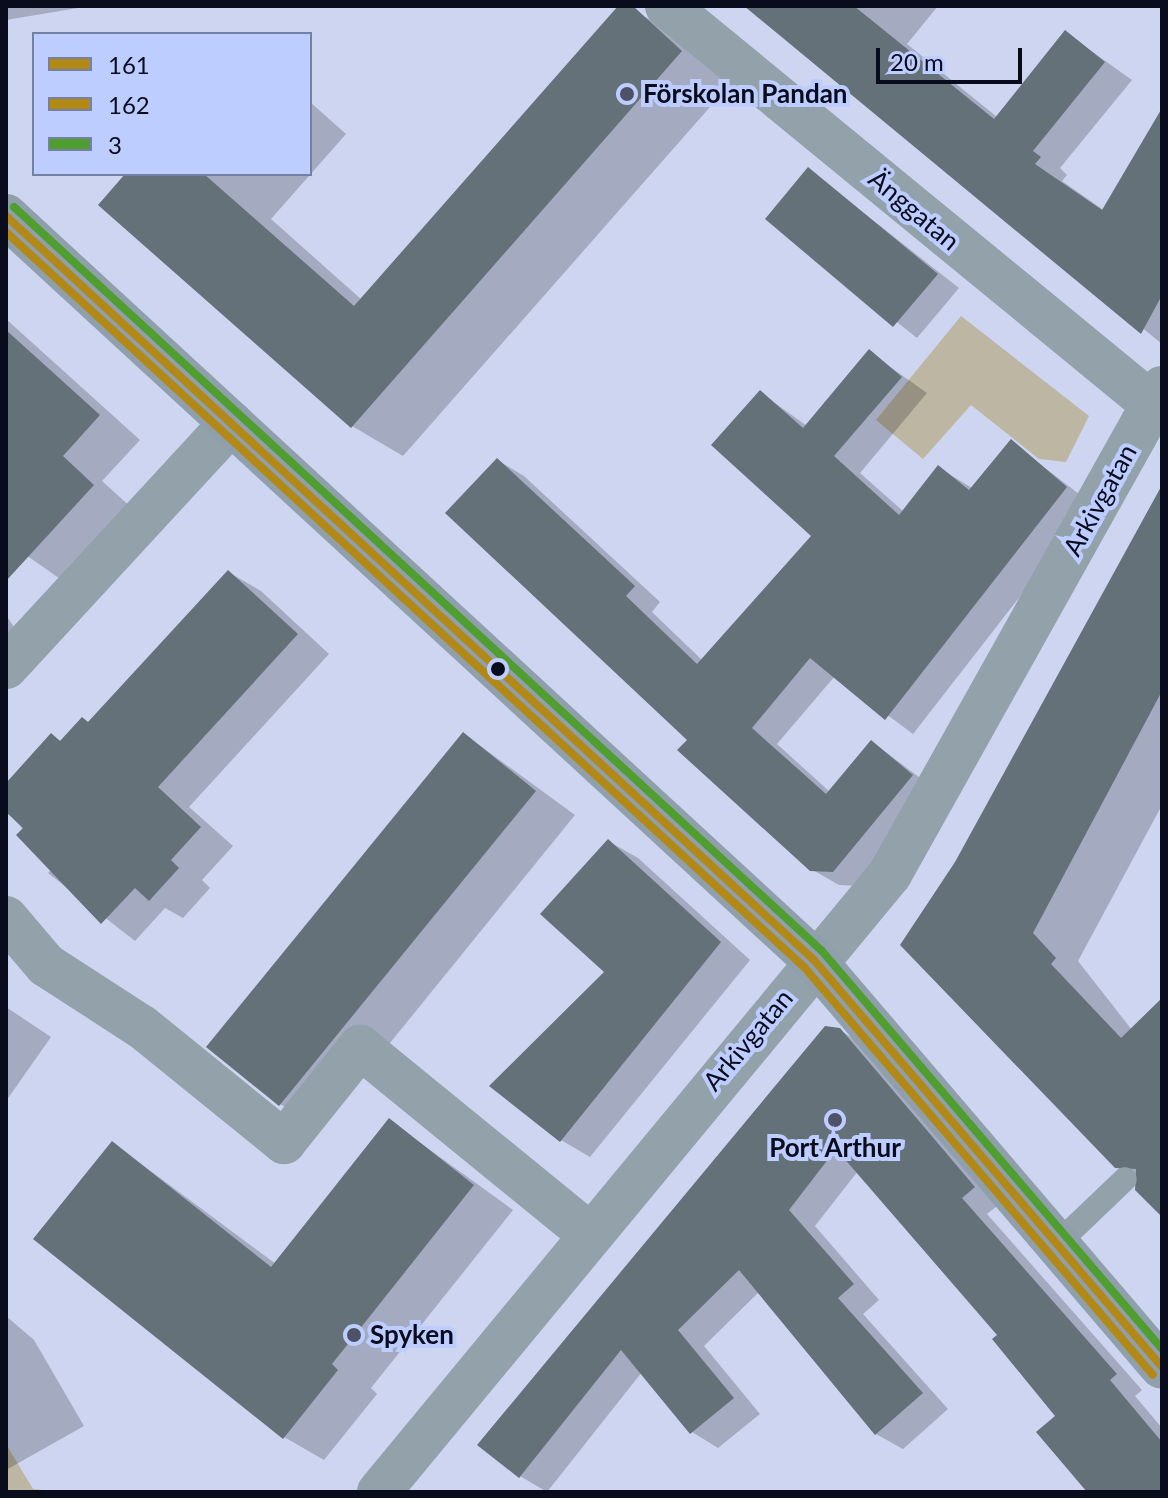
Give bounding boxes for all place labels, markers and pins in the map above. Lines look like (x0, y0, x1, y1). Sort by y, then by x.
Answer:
place label: Förskolan Pandan (643, 78, 848, 110)
marker: Förskolan Pandan (618, 85, 636, 103)
unlabelled marker (490, 661, 506, 677)
marker: Port Arthur (826, 1111, 844, 1129)
place label: Port Arthur (769, 1132, 901, 1164)
place label: Spyken (370, 1319, 454, 1351)
marker: Spyken (345, 1326, 363, 1344)

